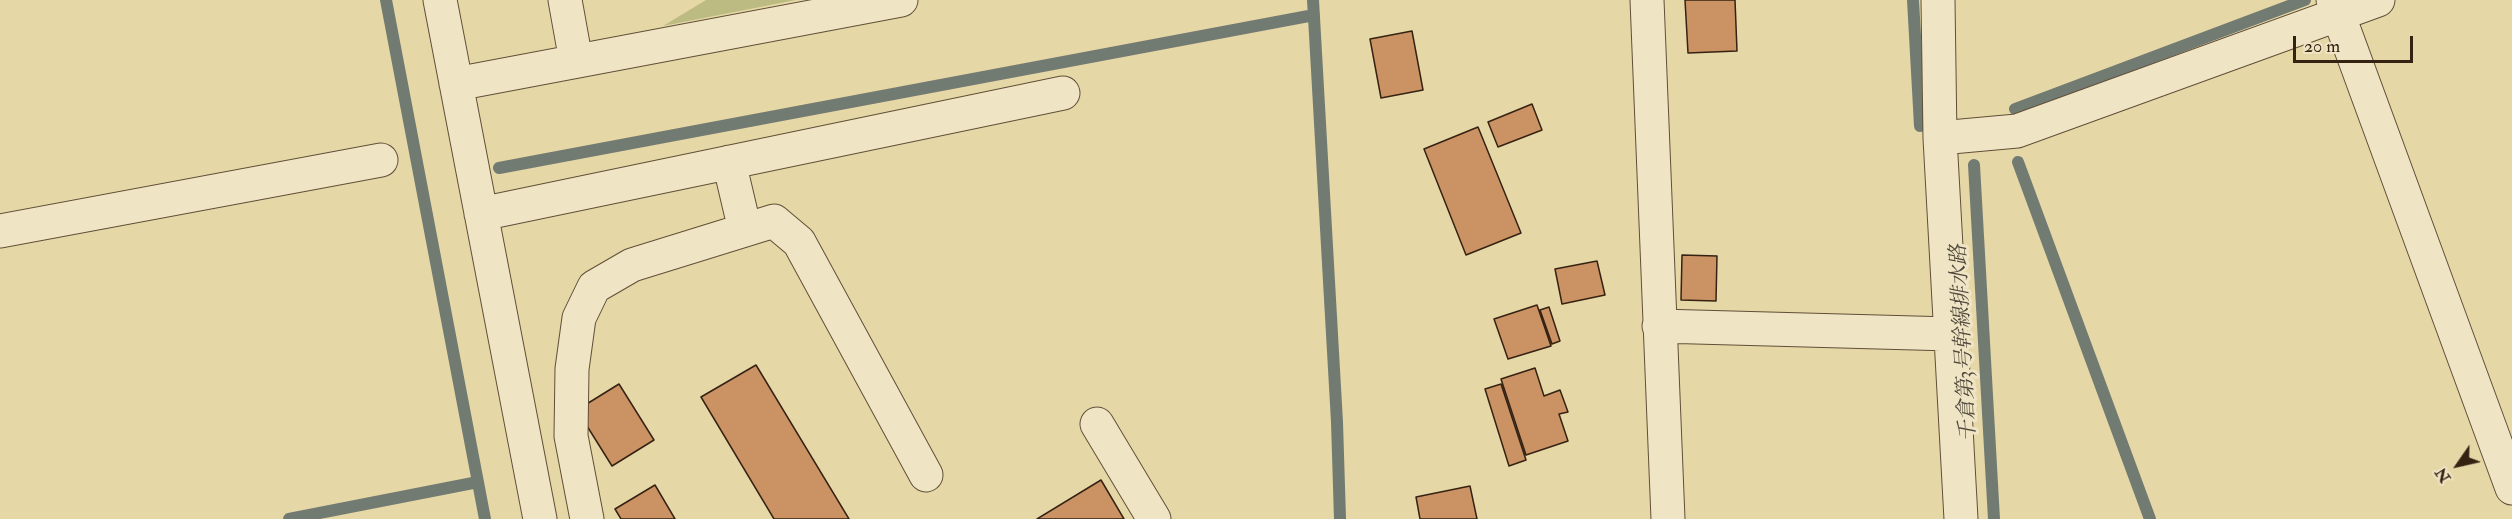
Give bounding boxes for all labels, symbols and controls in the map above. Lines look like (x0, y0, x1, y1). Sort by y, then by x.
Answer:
scale bar (2296, 24, 2416, 62)
text: 20 m (2304, 35, 2340, 58)
water label: 千倉第3号幹線排水路 (1947, 244, 1983, 442)
north arrow (2428, 435, 2488, 495)
text: N (2431, 464, 2455, 487)

